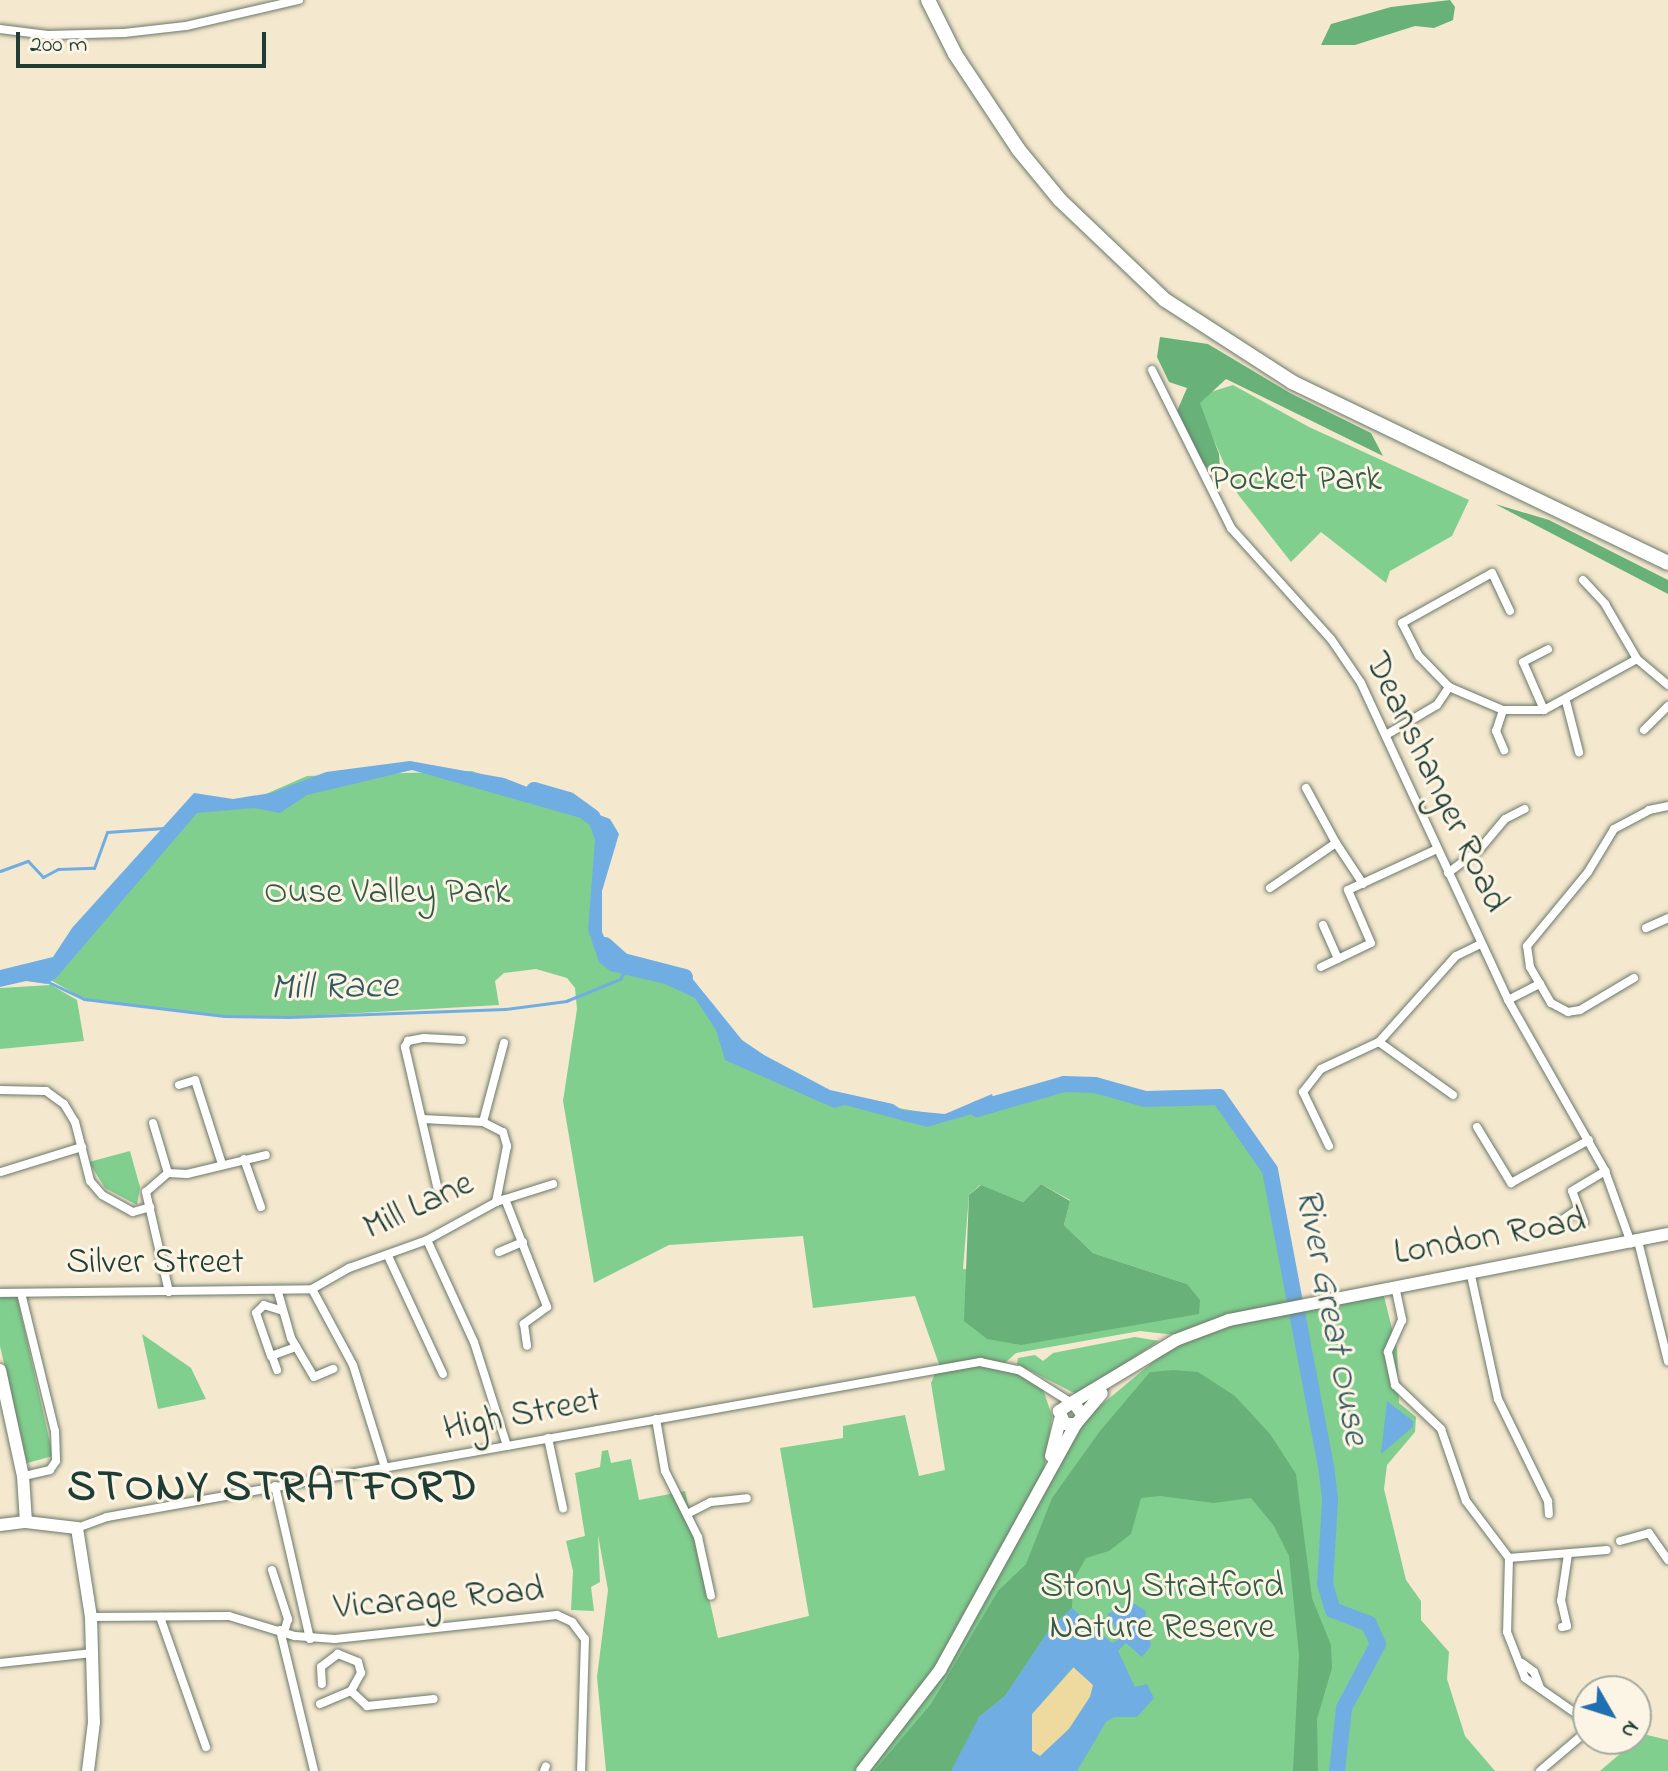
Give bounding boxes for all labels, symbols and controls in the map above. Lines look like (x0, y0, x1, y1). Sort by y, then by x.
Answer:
scale bar (20, 16, 270, 66)
text: 200 m (30, 28, 87, 63)
park label: Pocket Park (1210, 459, 1382, 503)
street label: Deanshanger Road (1354, 646, 1516, 920)
park label: Ouse Valley Park (264, 872, 510, 916)
water label: Mill Race (270, 965, 398, 1013)
street label: Mill Lane (357, 1163, 481, 1251)
water label: River Great Ouse (1283, 1185, 1377, 1449)
street label: London Road (1391, 1200, 1589, 1276)
street label: Silver Street (66, 1242, 244, 1286)
street label: High Street (440, 1380, 604, 1452)
district label: STONY STRATFORD (67, 1462, 479, 1514)
park label: Stony Stratford Nature Reserve (1040, 1565, 1284, 1650)
street label: Vicarage Road (332, 1569, 546, 1631)
north arrow (1572, 1675, 1652, 1755)
text: N (1612, 1713, 1646, 1745)

